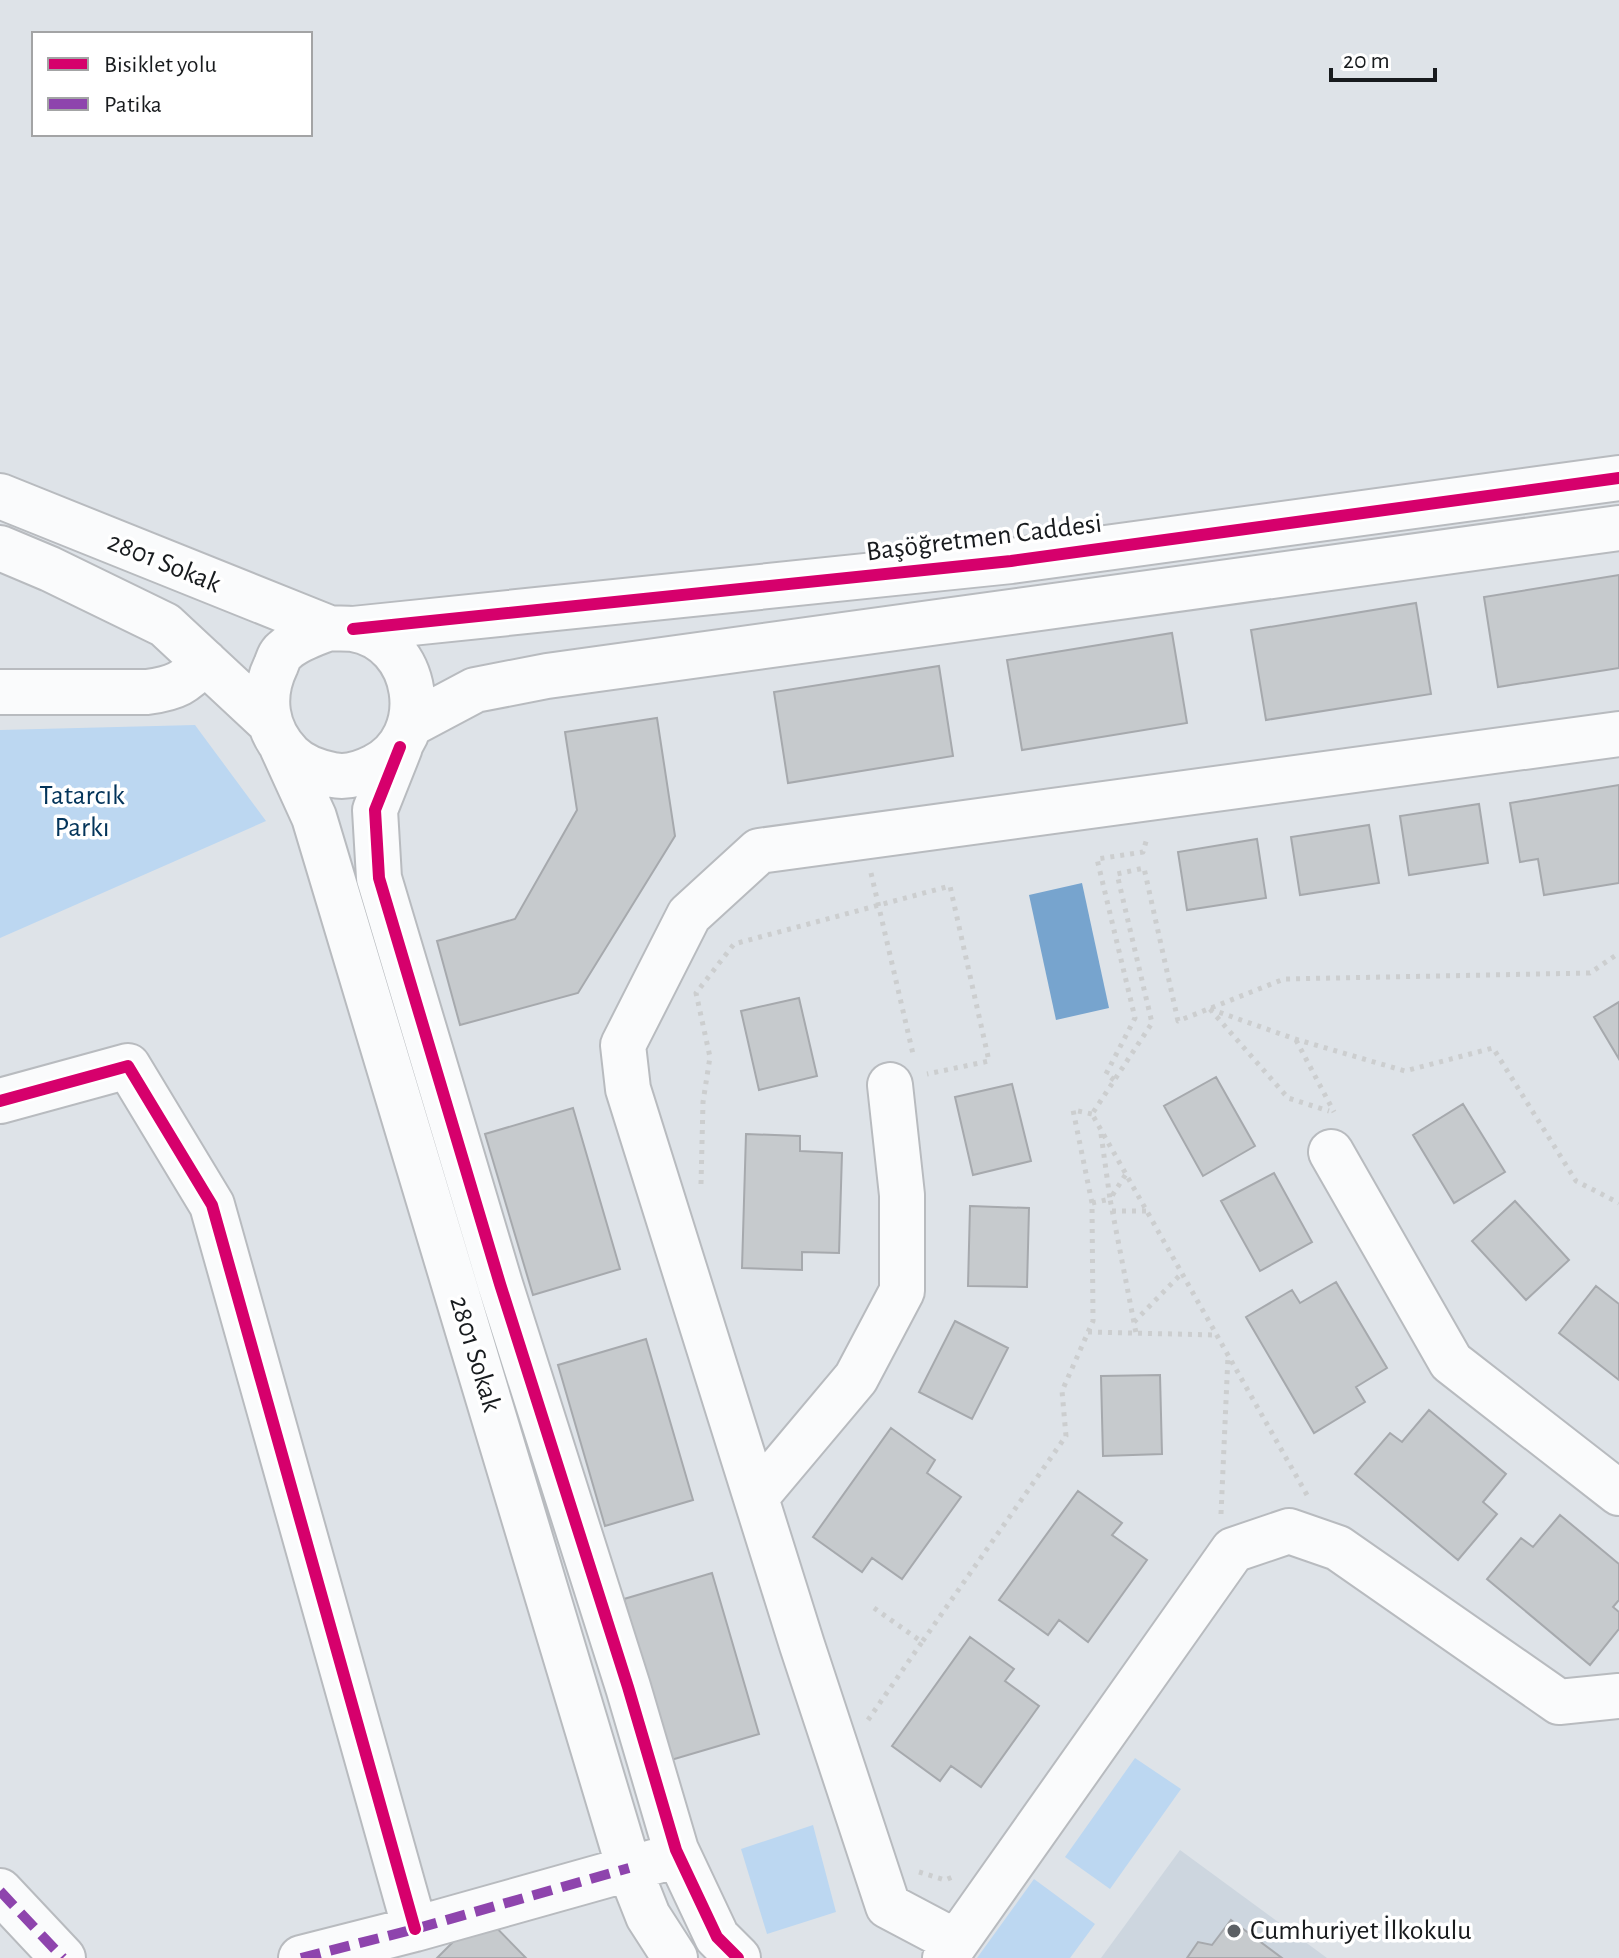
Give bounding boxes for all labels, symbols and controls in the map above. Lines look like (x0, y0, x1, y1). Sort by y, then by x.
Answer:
legend (32, 32, 312, 136)
scale bar (1331, 32, 1435, 82)
text: 20 m (1343, 49, 1390, 73)
text: Bisiklet yolu (104, 53, 217, 77)
text: Patika (104, 93, 162, 117)
street label: Başöğretmen Caddesi (864, 510, 1104, 566)
street label: 2801 Sokak (103, 528, 225, 598)
park label: Tatarcık Parkı (39, 782, 125, 842)
street label: 2801 Sokak (444, 1293, 506, 1415)
place label: Cumhuriyet İlkokulu (1250, 1915, 1472, 1945)
marker: Cumhuriyet İlkokulu (1225, 1922, 1243, 1940)

